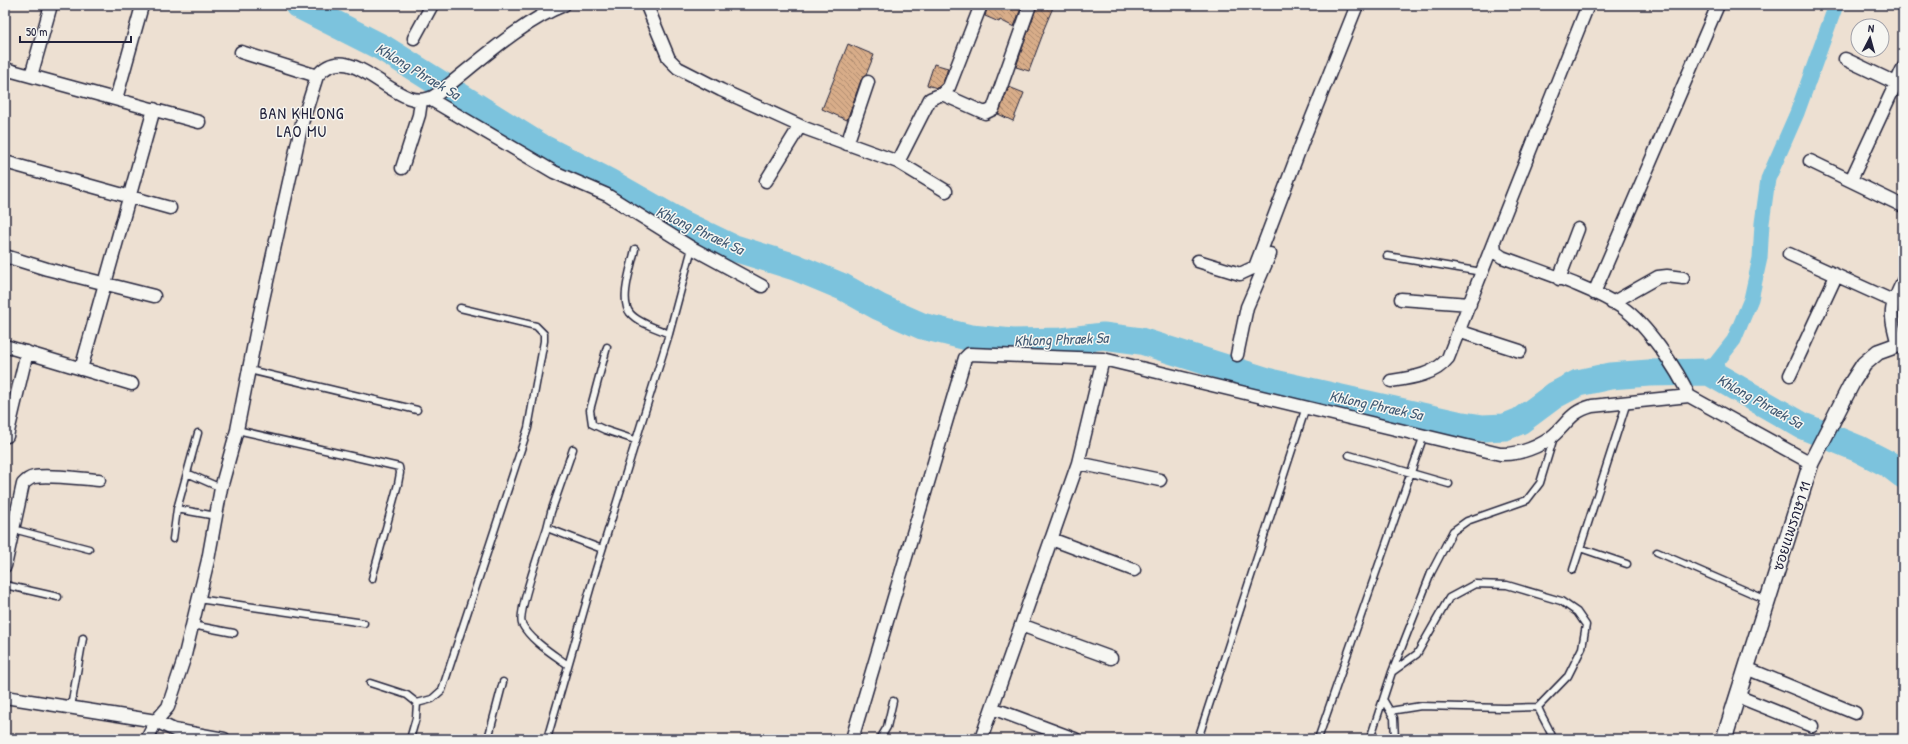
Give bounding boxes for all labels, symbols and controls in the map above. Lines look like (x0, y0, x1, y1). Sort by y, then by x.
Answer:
scale bar (20, 18, 131, 44)
north arrow (1850, 18, 1890, 58)
text: N (1867, 21, 1875, 35)
text: 50 m (26, 23, 47, 40)
water label: Khlong Phraek Sa (372, 38, 466, 105)
district label: BAN KHLONG LAO MU (259, 102, 345, 142)
water label: Khlong Phraek Sa (653, 200, 749, 260)
water label: Khlong Phraek Sa (1013, 327, 1111, 351)
water label: Khlong Phraek Sa (1714, 369, 1808, 434)
water label: Khlong Phraek Sa (1328, 385, 1427, 426)
street label: ซอยแพรกษา 11 (1768, 479, 1814, 573)

